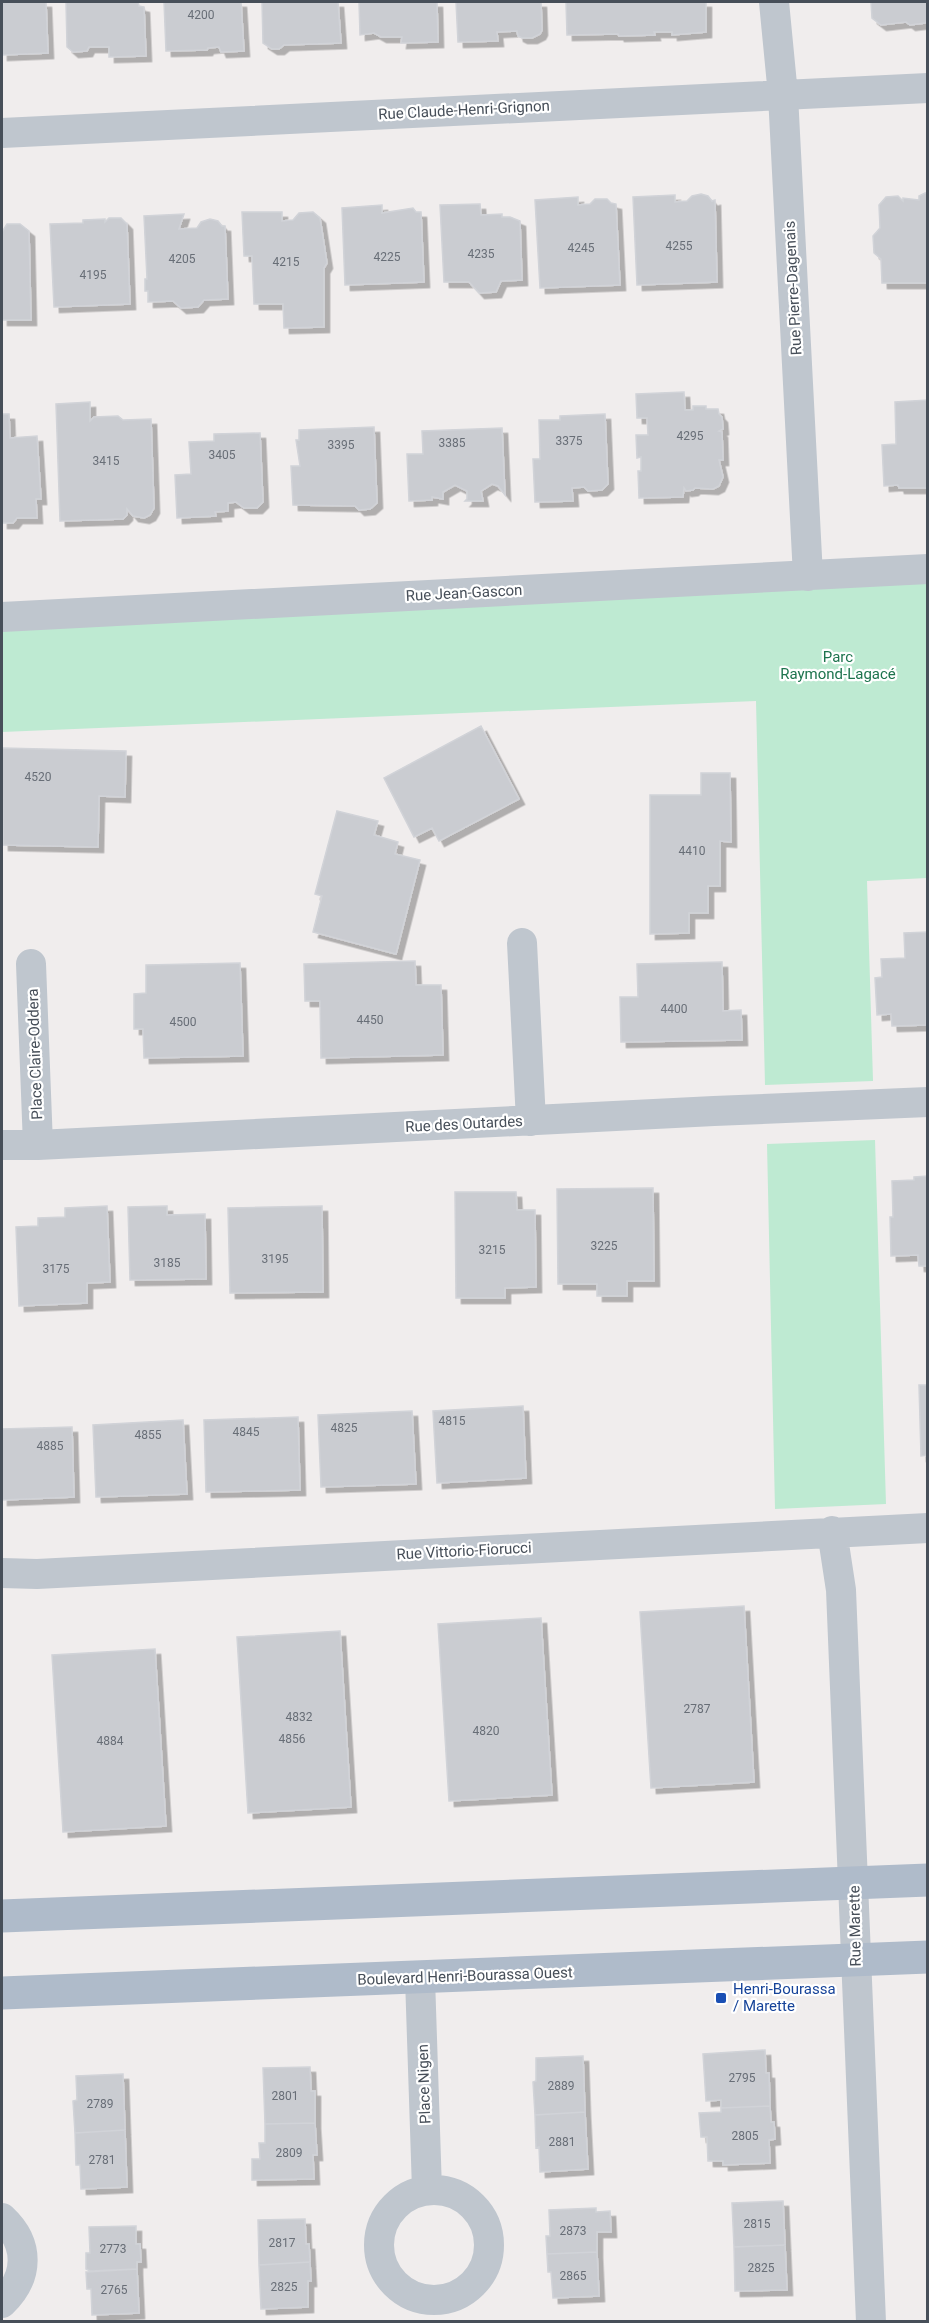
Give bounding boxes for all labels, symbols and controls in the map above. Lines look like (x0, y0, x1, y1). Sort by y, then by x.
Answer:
house number: 4200 (188, 8, 215, 22)
street label: Rue Claude-Henri-Grignon (378, 97, 550, 123)
street label: Rue Pierre-Dagenais (780, 220, 806, 356)
house number: 4255 (666, 239, 693, 253)
house number: 4245 (568, 241, 595, 255)
house number: 4235 (468, 247, 495, 261)
house number: 4225 (374, 250, 401, 264)
house number: 4205 (169, 252, 196, 266)
house number: 4215 (273, 255, 300, 269)
house number: 4195 (80, 268, 107, 282)
house number: 4295 (677, 429, 704, 443)
house number: 3375 (556, 434, 583, 448)
house number: 3385 (439, 436, 466, 450)
house number: 3395 (328, 438, 355, 452)
house number: 3405 (209, 448, 236, 462)
house number: 3415 (93, 454, 120, 468)
street label: Rue Jean-Gascon (405, 581, 523, 605)
park label: Parc Raymond-Lagacé (780, 648, 896, 683)
house number: 4520 (25, 770, 52, 784)
house number: 4410 (679, 844, 706, 858)
street label: Place Claire-Oddera (24, 988, 46, 1120)
house number: 4400 (661, 1002, 688, 1016)
house number: 4450 (357, 1013, 384, 1027)
house number: 4500 (170, 1015, 197, 1029)
street label: Rue des Outardes (405, 1112, 523, 1136)
house number: 3225 (591, 1239, 618, 1253)
house number: 3215 (479, 1243, 506, 1257)
house number: 3195 (262, 1252, 289, 1266)
house number: 3185 (154, 1256, 181, 1270)
house number: 3175 (43, 1262, 70, 1276)
house number: 4815 (439, 1414, 466, 1428)
house number: 4825 (331, 1421, 358, 1435)
house number: 4845 (233, 1425, 260, 1439)
house number: 4855 (135, 1428, 162, 1442)
house number: 4885 (37, 1439, 64, 1453)
street label: Rue Vittorio-Fiorucci (396, 1538, 532, 1564)
house number: 2787 (684, 1702, 711, 1716)
house number: 4832 (286, 1710, 313, 1724)
house number: 4820 (473, 1724, 500, 1738)
house number: 4856 (279, 1732, 306, 1746)
house number: 4884 (97, 1734, 124, 1748)
street label: Rue Marette (845, 1885, 865, 1967)
street label: Boulevard Henri-Bourassa Ouest (357, 1963, 573, 1989)
place label: Henri-Bourassa / Marette (733, 1980, 836, 2015)
marker: Henri-Bourassa / Marette (714, 1991, 728, 2005)
street label: Place Nigen (414, 2044, 434, 2124)
house number: 2795 (729, 2071, 756, 2085)
house number: 2889 (548, 2079, 574, 2093)
house number: 2801 (272, 2089, 298, 2103)
house number: 2789 (87, 2097, 113, 2111)
house number: 2805 (732, 2129, 759, 2143)
house number: 2881 (549, 2135, 575, 2149)
house number: 2809 (276, 2146, 302, 2160)
house number: 2781 (89, 2153, 115, 2167)
house number: 2815 (744, 2217, 771, 2231)
house number: 2873 (560, 2224, 586, 2238)
house number: 2817 (269, 2236, 296, 2250)
house number: 2773 (100, 2242, 126, 2256)
house number: 2825 (748, 2261, 775, 2275)
house number: 2865 (560, 2269, 587, 2283)
house number: 2825 (271, 2280, 298, 2294)
house number: 2765 (101, 2283, 128, 2297)

